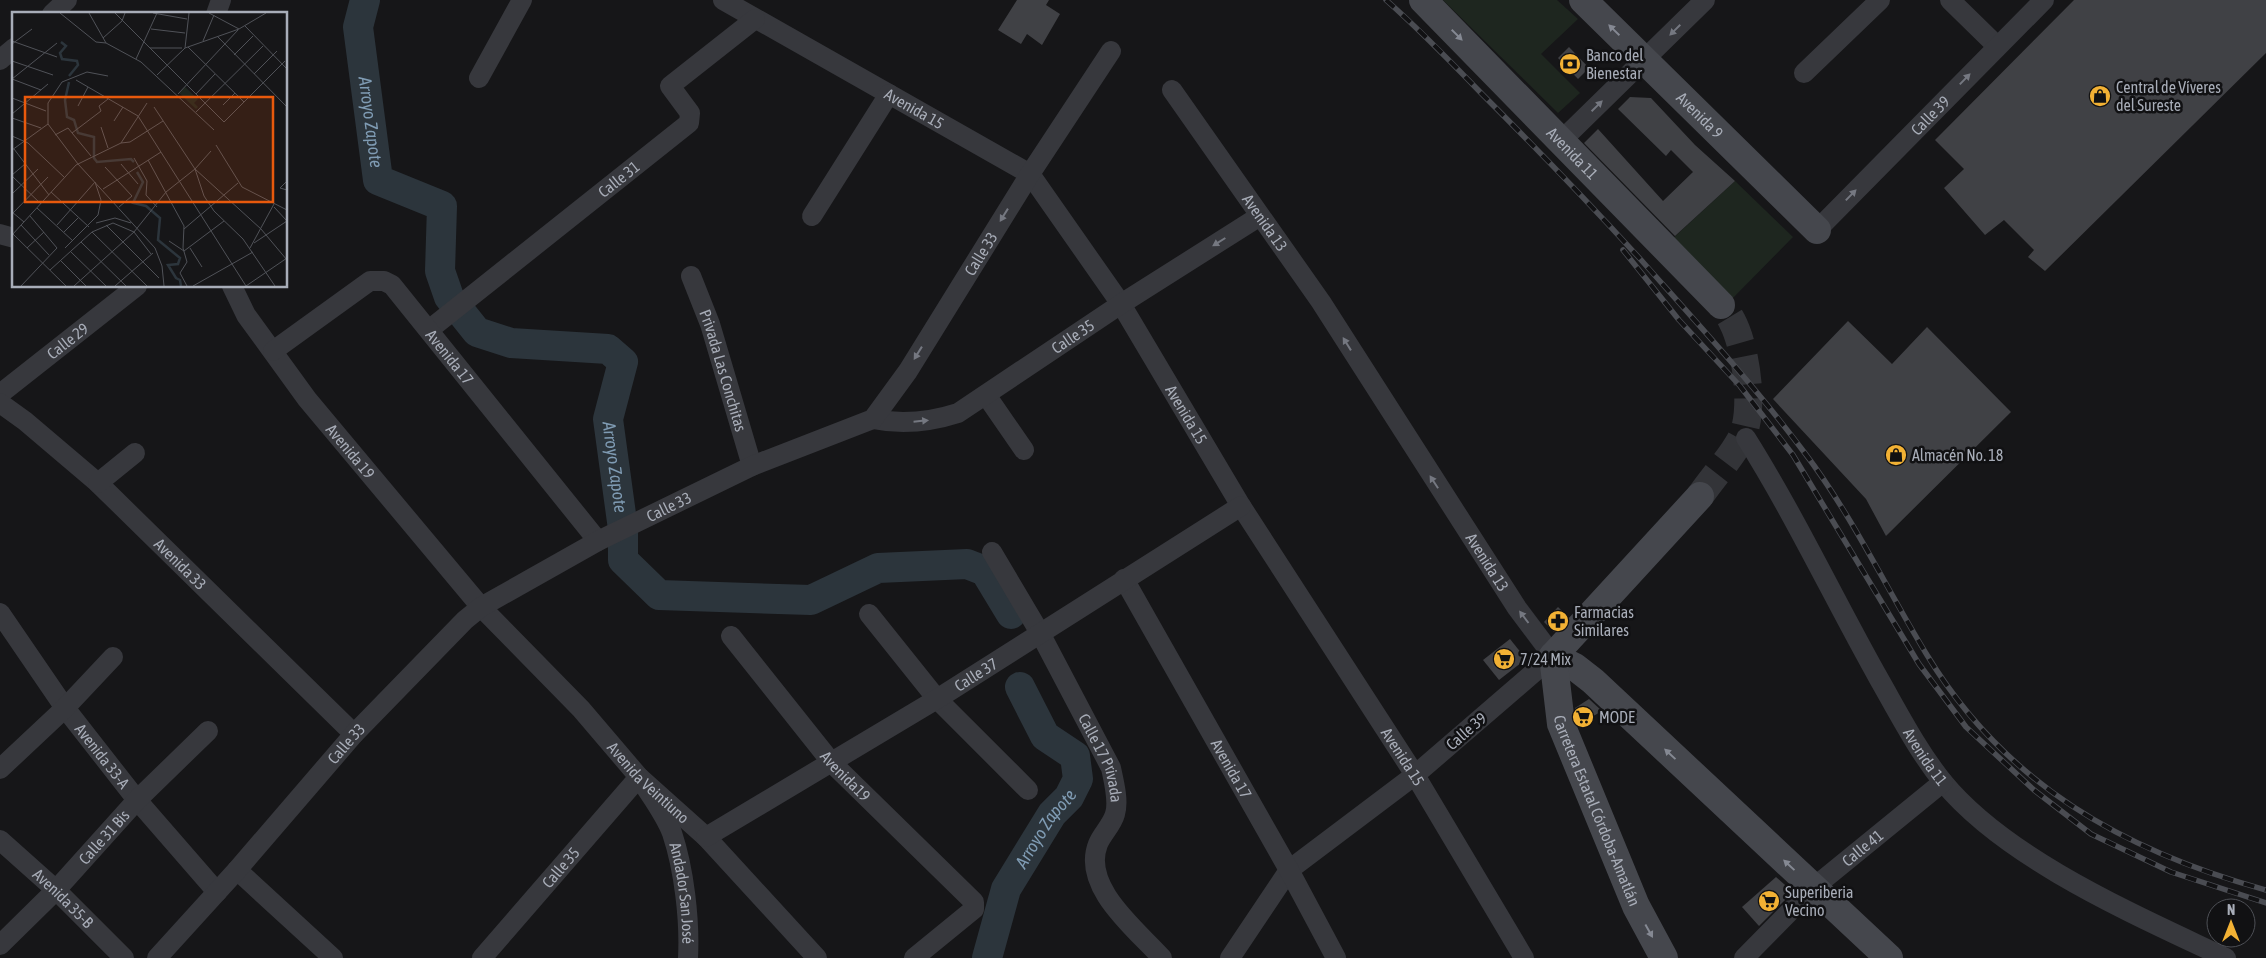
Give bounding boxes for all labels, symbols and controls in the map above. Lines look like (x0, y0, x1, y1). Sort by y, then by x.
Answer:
inset map (12, 12, 288, 288)
one-way arrow (1609, 24, 1621, 36)
one-way arrow (1669, 24, 1681, 36)
one-way arrow (1451, 28, 1463, 40)
place label: Banco del Bienestar (1586, 46, 1644, 82)
bank icon: Banco del Bienestar (1558, 52, 1582, 76)
one-way arrow (1959, 73, 1971, 85)
water label: Arroyo Zapote (354, 74, 387, 169)
place label: Central de Víveres del Sureste (2116, 78, 2221, 114)
shop icon: Central de Víveres del Sureste (2088, 84, 2112, 108)
street label: Avenida 15 (882, 85, 947, 132)
street label: Avenida 9 (1673, 88, 1727, 142)
street label: Calle 39 (1907, 92, 1953, 139)
one-way arrow (1591, 100, 1603, 112)
street label: Avenida 11 (1543, 123, 1602, 183)
street label: Calle 31 (594, 157, 643, 201)
one-way arrow (1845, 189, 1857, 201)
street label: Avenida 13 (1239, 191, 1291, 254)
one-way arrow (999, 209, 1009, 222)
street label: Calle 33 (961, 229, 1001, 279)
one-way arrow (1213, 237, 1226, 246)
street label: Privada Las Conchitas (696, 307, 750, 434)
street label: Calle 35 (1048, 316, 1097, 357)
street label: Calle 29 (43, 319, 92, 363)
street label: Avenida 17 (422, 326, 477, 388)
one-way arrow (1342, 338, 1352, 351)
one-way arrow (914, 347, 923, 360)
street label: Avenida 15 (1162, 382, 1211, 447)
one-way arrow (913, 417, 929, 425)
water label: Arroyo Zapote (598, 419, 632, 514)
street label: Avenida 19 (323, 420, 378, 482)
shop icon: Almacén No. 18 (1884, 443, 1908, 467)
place label: Almacén No. 18 (1912, 446, 2003, 464)
one-way arrow (1429, 475, 1439, 488)
street label: Calle 33 (643, 488, 694, 525)
street label: Avenida 13 (1462, 530, 1513, 594)
street label: Avenida 33 (151, 535, 210, 593)
place label: Farmacias Similares (1574, 603, 1634, 639)
pharmacy icon: Farmacias Similares (1546, 609, 1570, 633)
one-way arrow (1518, 611, 1529, 624)
supermarket icon: 7/24 Mix (1492, 647, 1516, 671)
place label: 7/24 Mix (1520, 650, 1572, 668)
street label: Calle 37 (951, 654, 1001, 695)
supermarket icon: MODE (1571, 705, 1595, 729)
place label: MODE (1599, 708, 1635, 726)
street label: Calle 39 (1442, 709, 1490, 753)
street label: Calle 17 Privada (1075, 711, 1126, 803)
street label: Carretera Estatal Córdoba-Amatlán (1551, 714, 1644, 909)
street label: Avenida 33-A (72, 720, 133, 792)
street label: Calle 33 (324, 720, 368, 767)
street label: Avenida 15 (1378, 724, 1428, 789)
street label: Avenida 11 (1900, 725, 1951, 789)
street label: Avenida 17 (1208, 736, 1255, 801)
street label: Avenida Veintiuno (604, 738, 693, 827)
street label: Avenida19 (817, 747, 874, 805)
one-way arrow (1665, 748, 1677, 760)
water label: Arroyo Zapote (1010, 786, 1081, 873)
street label: Calle 31 Bis (75, 806, 133, 868)
street label: Calle 41 (1838, 826, 1886, 870)
street label: Andador San José (666, 840, 697, 944)
street label: Calle 35 (538, 844, 583, 891)
one-way arrow (1783, 859, 1795, 871)
street label: Avenida 35-B (29, 865, 98, 932)
place label: Superiberia Vecino (1785, 883, 1853, 919)
supermarket icon: Superiberia Vecino (1757, 889, 1781, 913)
north arrow (2206, 898, 2256, 948)
text: N (2227, 902, 2235, 918)
one-way arrow (1645, 925, 1654, 938)

